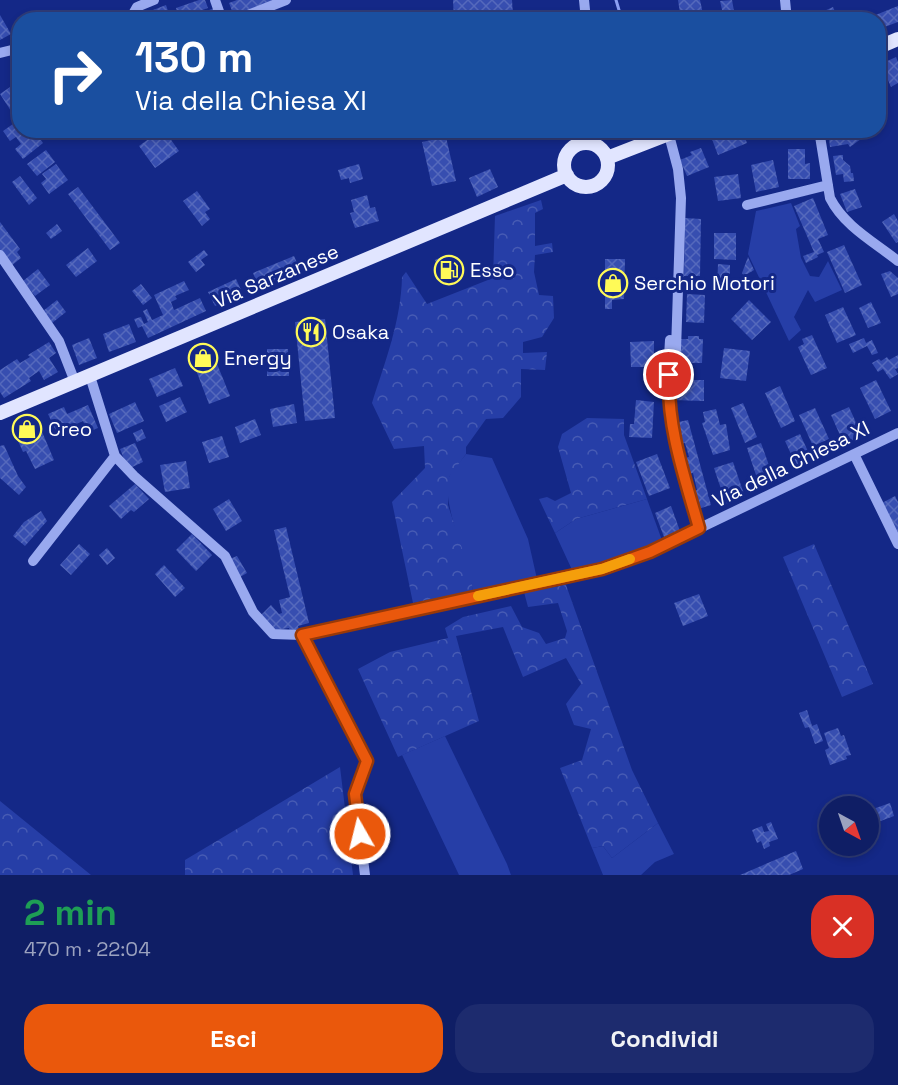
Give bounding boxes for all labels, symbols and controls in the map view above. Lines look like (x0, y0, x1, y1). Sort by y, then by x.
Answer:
text: 130 m (135, 31, 253, 84)
icon: right (36, 36, 114, 114)
text: Via della Chiesa XI (135, 83, 367, 118)
street label: Via Sarzanese (209, 238, 343, 314)
fuel station icon: Esso (433, 254, 465, 286)
place label: Esso (470, 257, 515, 283)
shop icon: Serchio Motori (597, 267, 629, 299)
place label: Serchio Motori (634, 270, 775, 296)
restaurant icon: Osaka (295, 316, 327, 348)
place label: Osaka (332, 319, 389, 345)
shop icon: Energy (187, 342, 219, 374)
place label: Energy (224, 345, 292, 371)
pin (643, 349, 694, 400)
icon: arrive (652, 358, 685, 391)
shop icon: Creo (11, 413, 43, 445)
street label: Via della Chiesa XI (708, 415, 874, 513)
place label: Creo (48, 416, 92, 442)
north arrow (819, 796, 879, 856)
map controls (819, 796, 879, 856)
position arrow (328, 802, 392, 866)
text: 2 min (24, 890, 117, 936)
button: close (811, 895, 874, 958)
text: 470 m · 22:04 (24, 936, 151, 962)
button: Esci (24, 1004, 443, 1073)
button: Condividi (455, 1004, 874, 1073)

